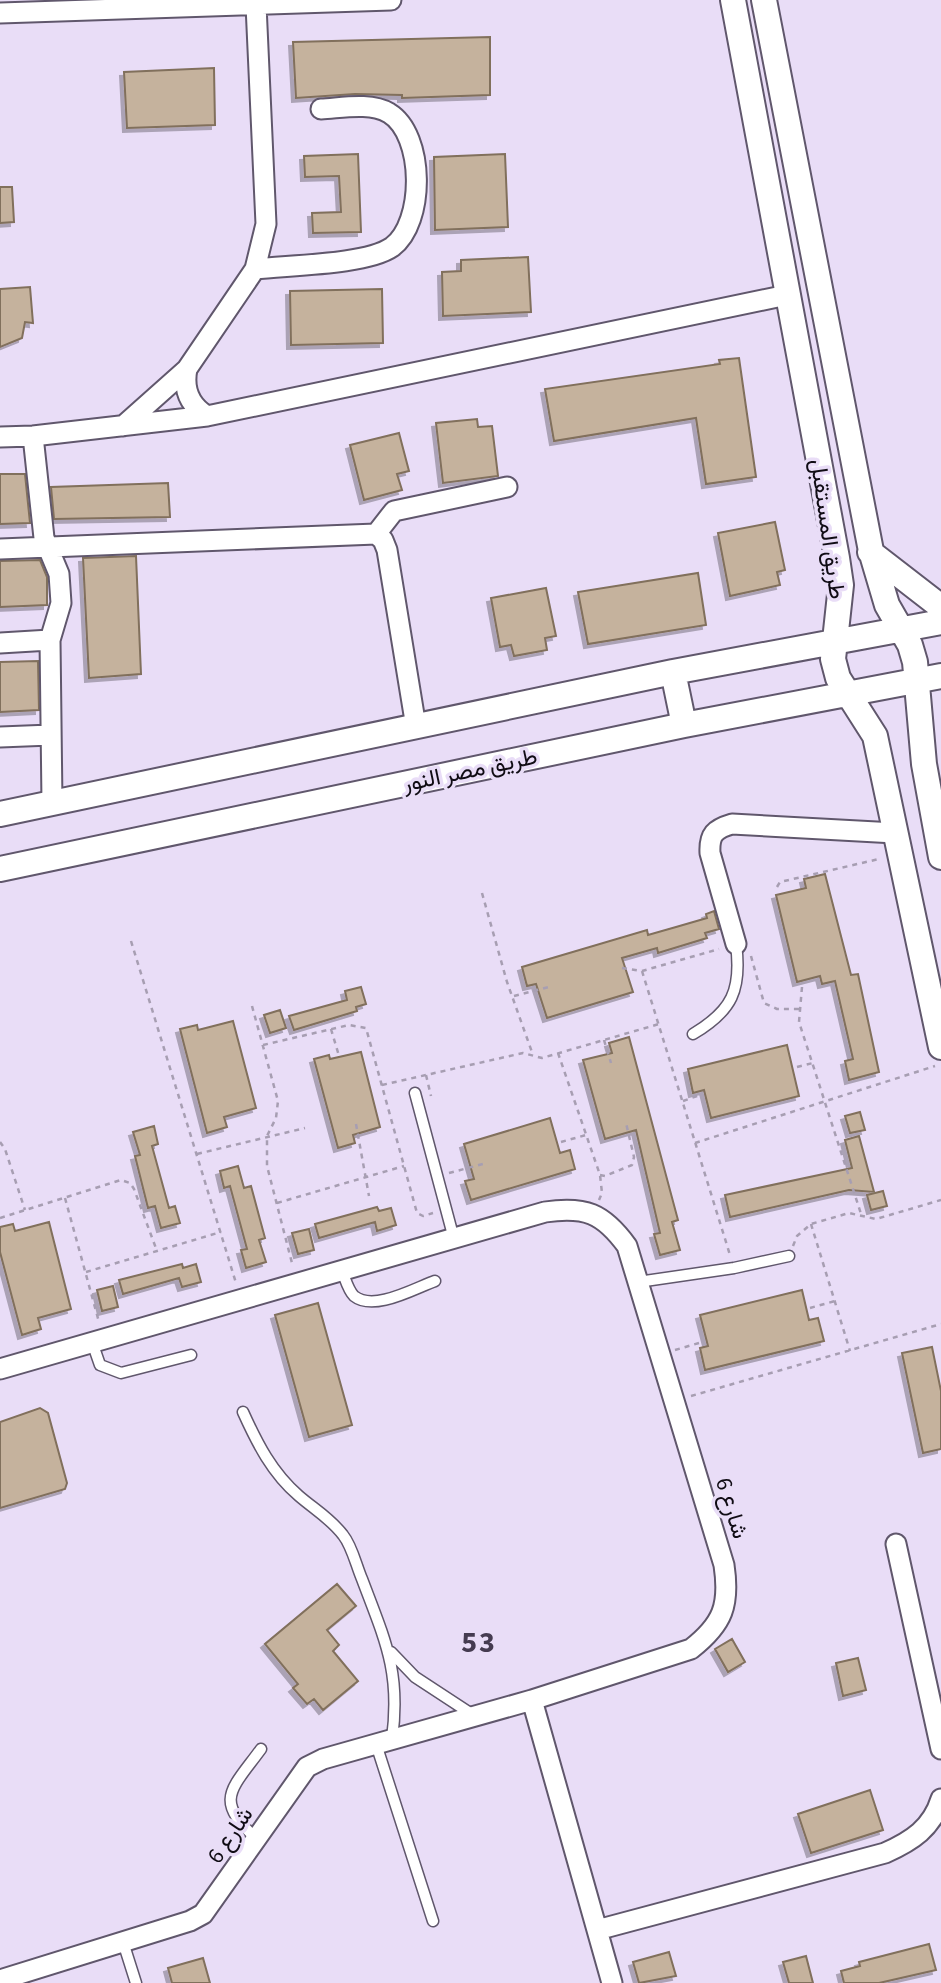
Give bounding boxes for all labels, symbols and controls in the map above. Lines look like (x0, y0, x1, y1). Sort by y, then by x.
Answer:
street label: طريق المستقبل (802, 457, 854, 601)
street label: طريق مصر النور (399, 740, 540, 801)
street label: شارع 6 (707, 1473, 757, 1543)
district label: 53 (461, 1621, 497, 1664)
street label: شارع 6 (199, 1800, 261, 1870)

